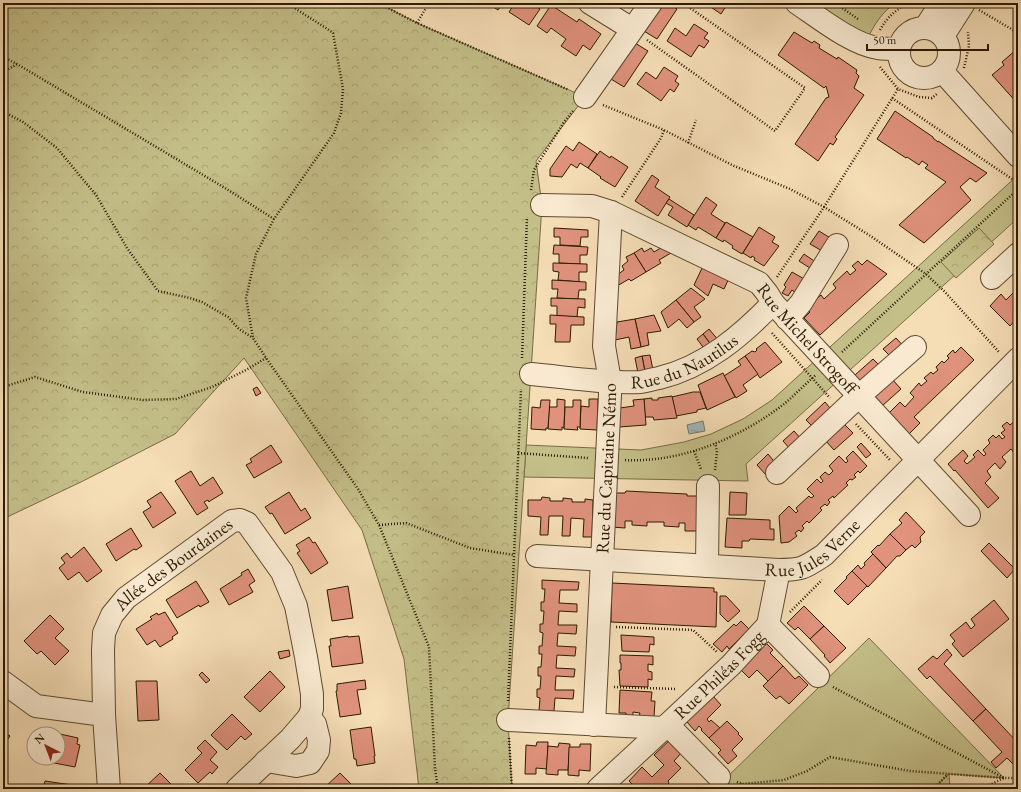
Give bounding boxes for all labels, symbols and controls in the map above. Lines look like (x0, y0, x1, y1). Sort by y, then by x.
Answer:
scale bar (867, 26, 988, 52)
text: 50 m (873, 32, 897, 48)
street label: Rue Michel Strogoff (752, 278, 865, 401)
street label: Rue du Nautilus (630, 328, 743, 393)
street label: Rue du Capitaine Némo (590, 383, 621, 554)
street label: Allée des Bourdaines (108, 512, 237, 616)
street label: Rue Jules Verne (764, 513, 865, 581)
street label: Rue Philéas Fogg (669, 625, 769, 724)
north arrow (26, 726, 66, 766)
text: N (31, 730, 47, 747)

